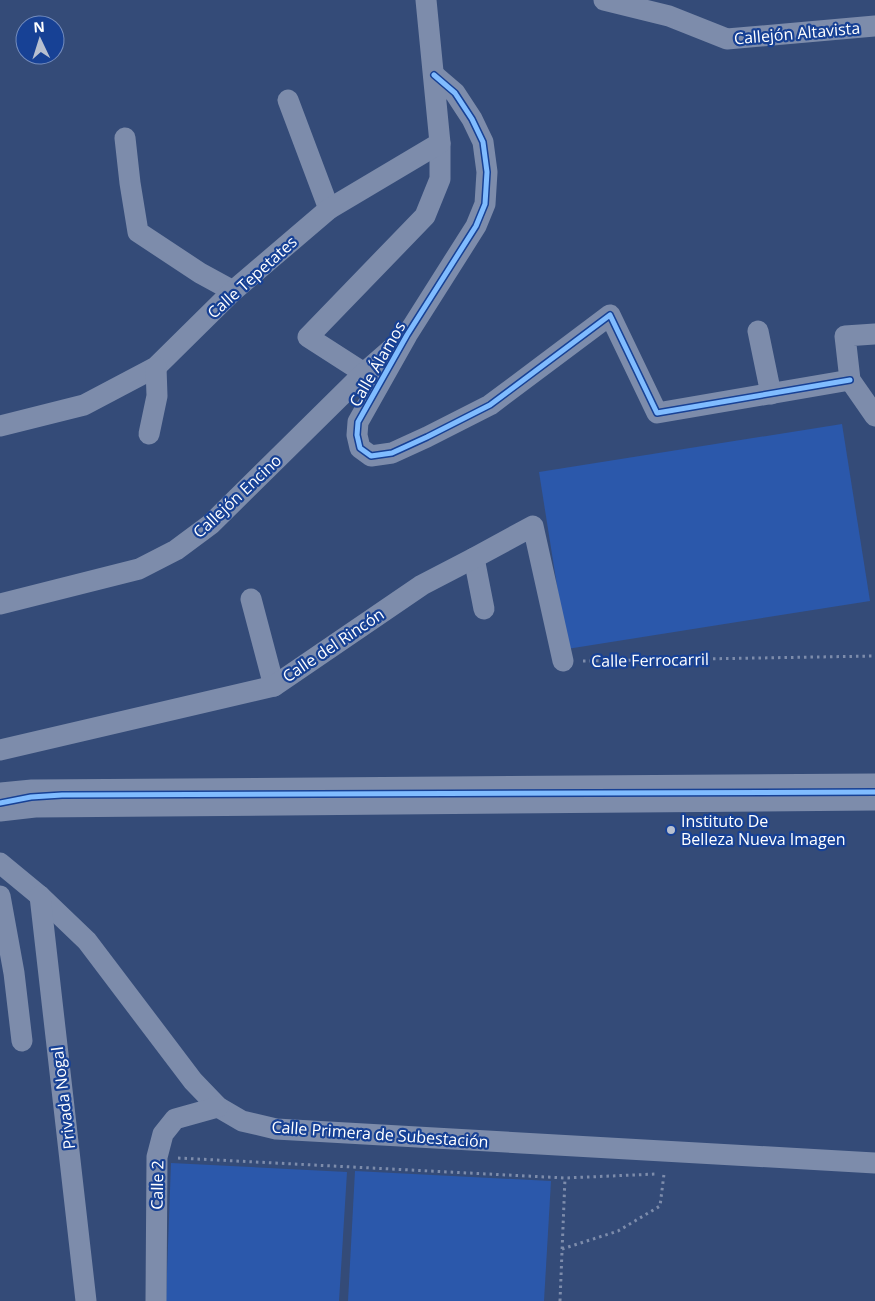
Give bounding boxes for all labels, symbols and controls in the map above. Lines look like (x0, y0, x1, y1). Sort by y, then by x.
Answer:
north arrow (15, 15, 65, 65)
text: N (33, 17, 45, 36)
street label: Callejón Altavista (733, 17, 861, 49)
street label: Calle Tepetates (202, 231, 302, 323)
street label: Calle Álamos (344, 317, 410, 411)
street label: Callejón Encino (188, 449, 286, 543)
street label: Calle del Rincón (278, 603, 388, 687)
street label: Calle Ferrocarril (591, 648, 709, 672)
place label: Instituto De Belleza Nueva Imagen (681, 810, 845, 850)
marker: Instituto De Belleza Nueva Imagen (665, 824, 677, 836)
street label: Privada Nogal (46, 1045, 80, 1151)
street label: Calle Primera de Subestación (271, 1115, 489, 1153)
street label: Calle 2 (146, 1160, 168, 1210)

